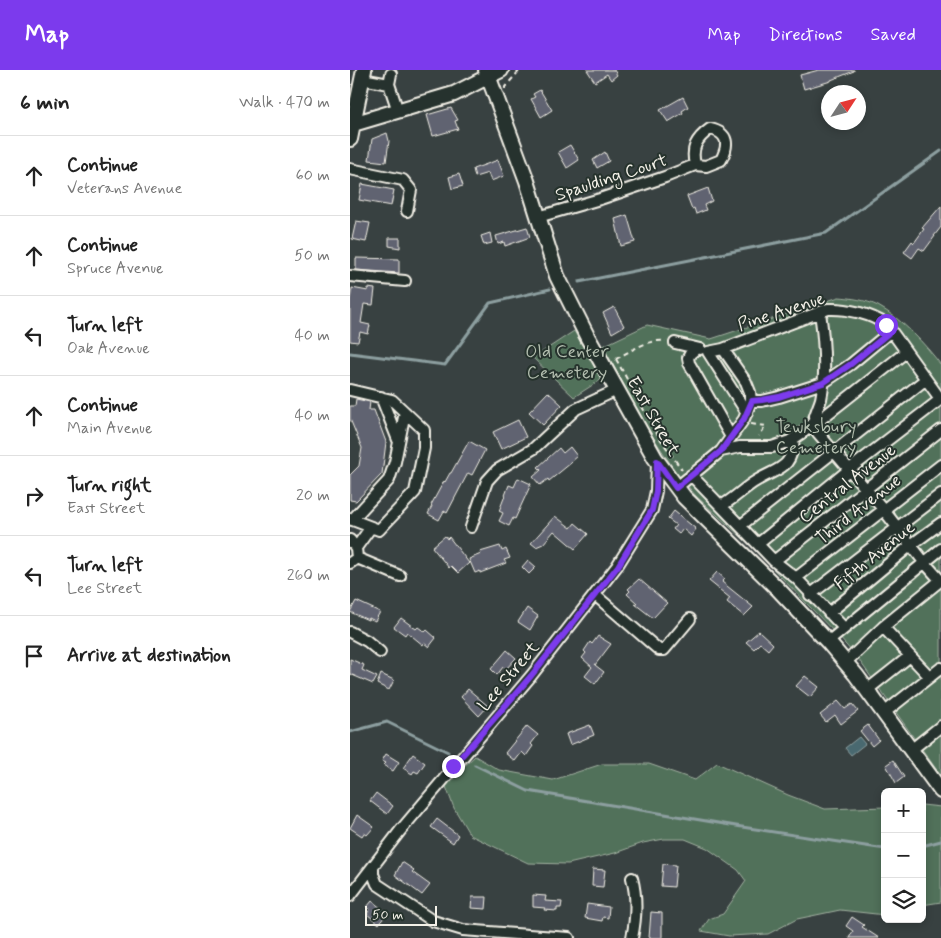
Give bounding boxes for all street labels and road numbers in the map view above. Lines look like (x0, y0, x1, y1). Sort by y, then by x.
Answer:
street label: Spaulding Court (552, 149, 671, 208)
street label: Pine Avenue (734, 287, 828, 337)
street label: East Street (621, 372, 686, 461)
street label: Central Avenue (794, 438, 901, 529)
street label: Third Avenue (811, 469, 906, 551)
street label: Fifth Avenue (829, 516, 920, 596)
street label: Lee Street (472, 636, 545, 717)

